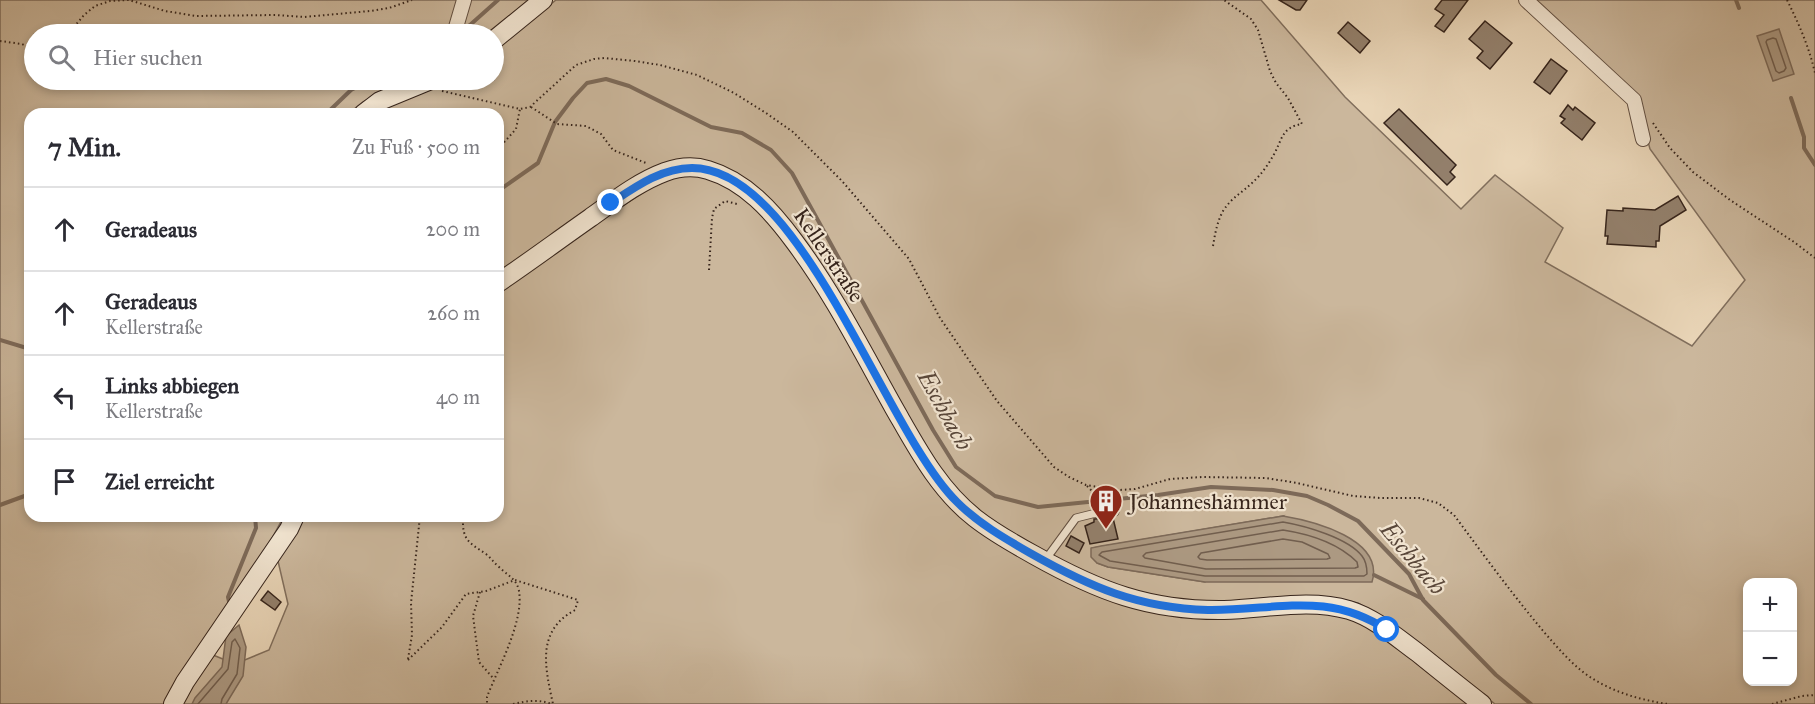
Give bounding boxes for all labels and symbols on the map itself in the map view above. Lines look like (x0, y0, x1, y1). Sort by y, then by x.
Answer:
route end (597, 189, 623, 215)
street label: Kellerstraße (788, 203, 870, 307)
water label: Eschbach (910, 364, 979, 456)
building icon: Johanneshämmer (1088, 483, 1124, 530)
place label: Johanneshämmer (1127, 488, 1288, 515)
water label: Eschbach (1373, 514, 1453, 601)
route start (1373, 616, 1399, 642)

